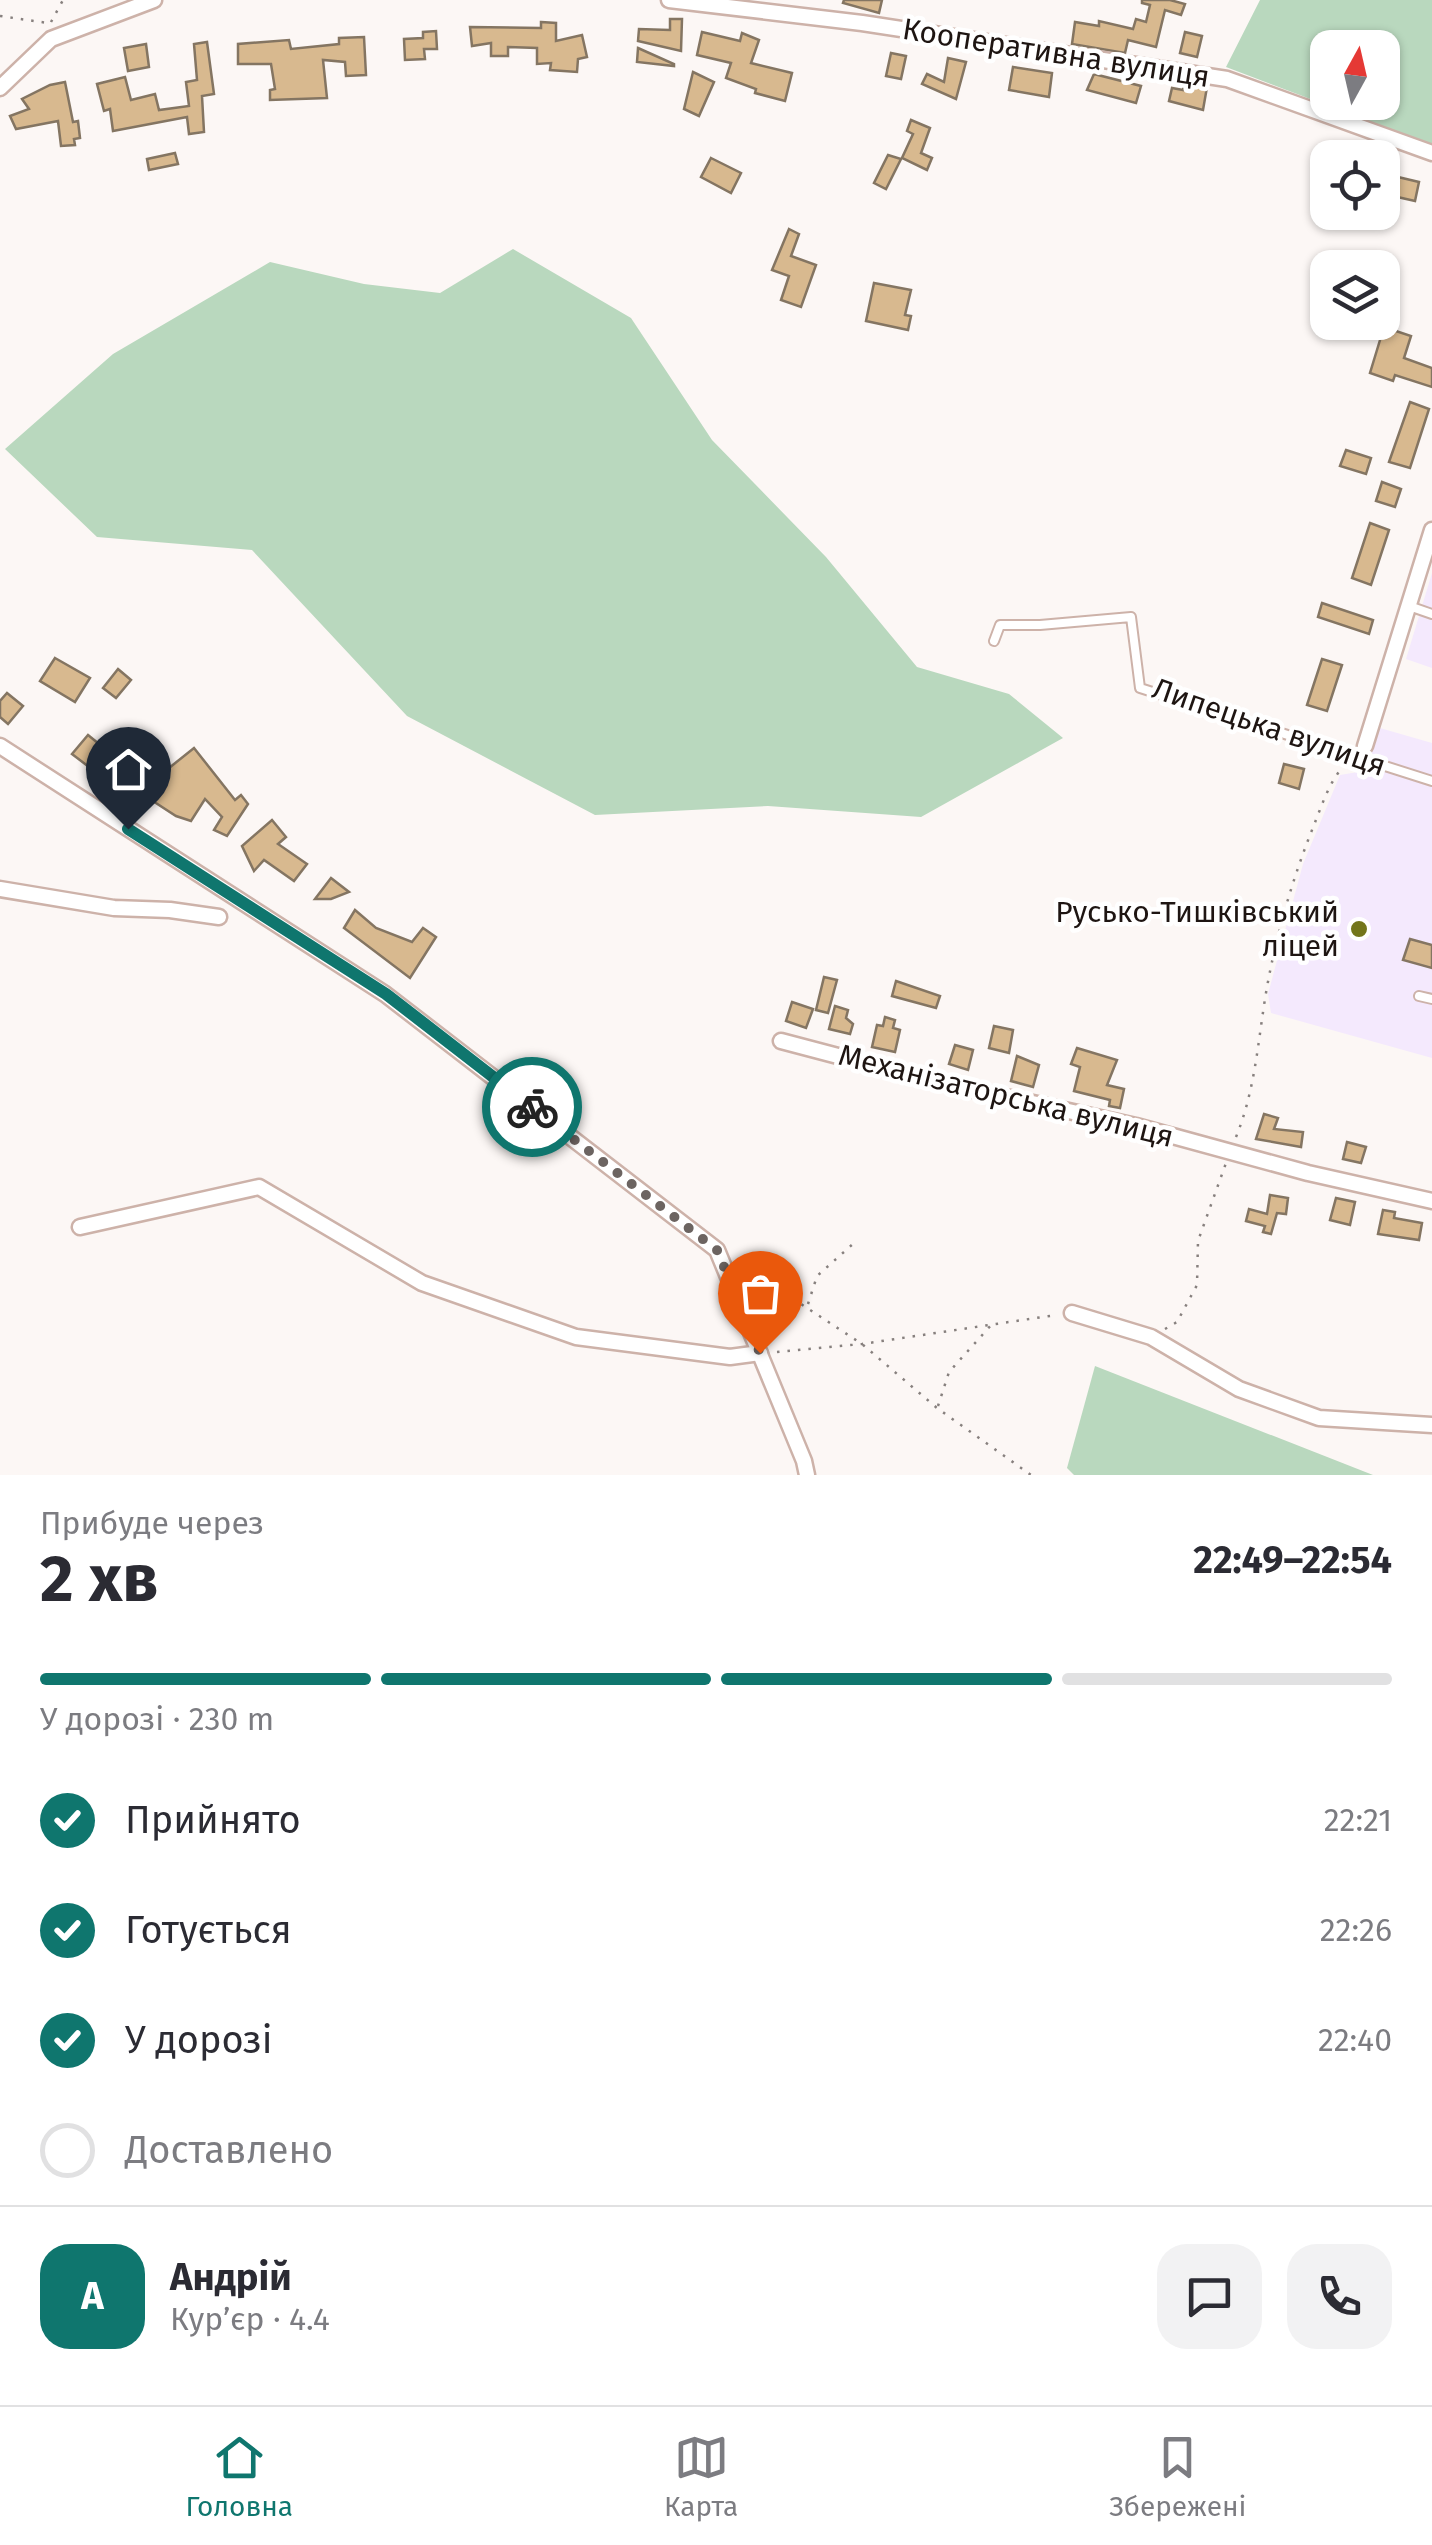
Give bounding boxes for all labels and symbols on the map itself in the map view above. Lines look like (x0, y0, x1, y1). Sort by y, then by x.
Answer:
street label: Кооперативна вулиця (900, 11, 1212, 95)
north arrow (1310, 30, 1400, 120)
street label: Липецька вулиця (1148, 670, 1390, 784)
pin (86, 727, 171, 830)
place label: Русько-Тишківський ліцей (1055, 894, 1339, 964)
marker: Русько-Тишківський ліцей (1348, 918, 1370, 940)
street label: Механізаторська вулиця (835, 1037, 1177, 1155)
courier (482, 1057, 582, 1157)
pin (718, 1251, 803, 1354)

